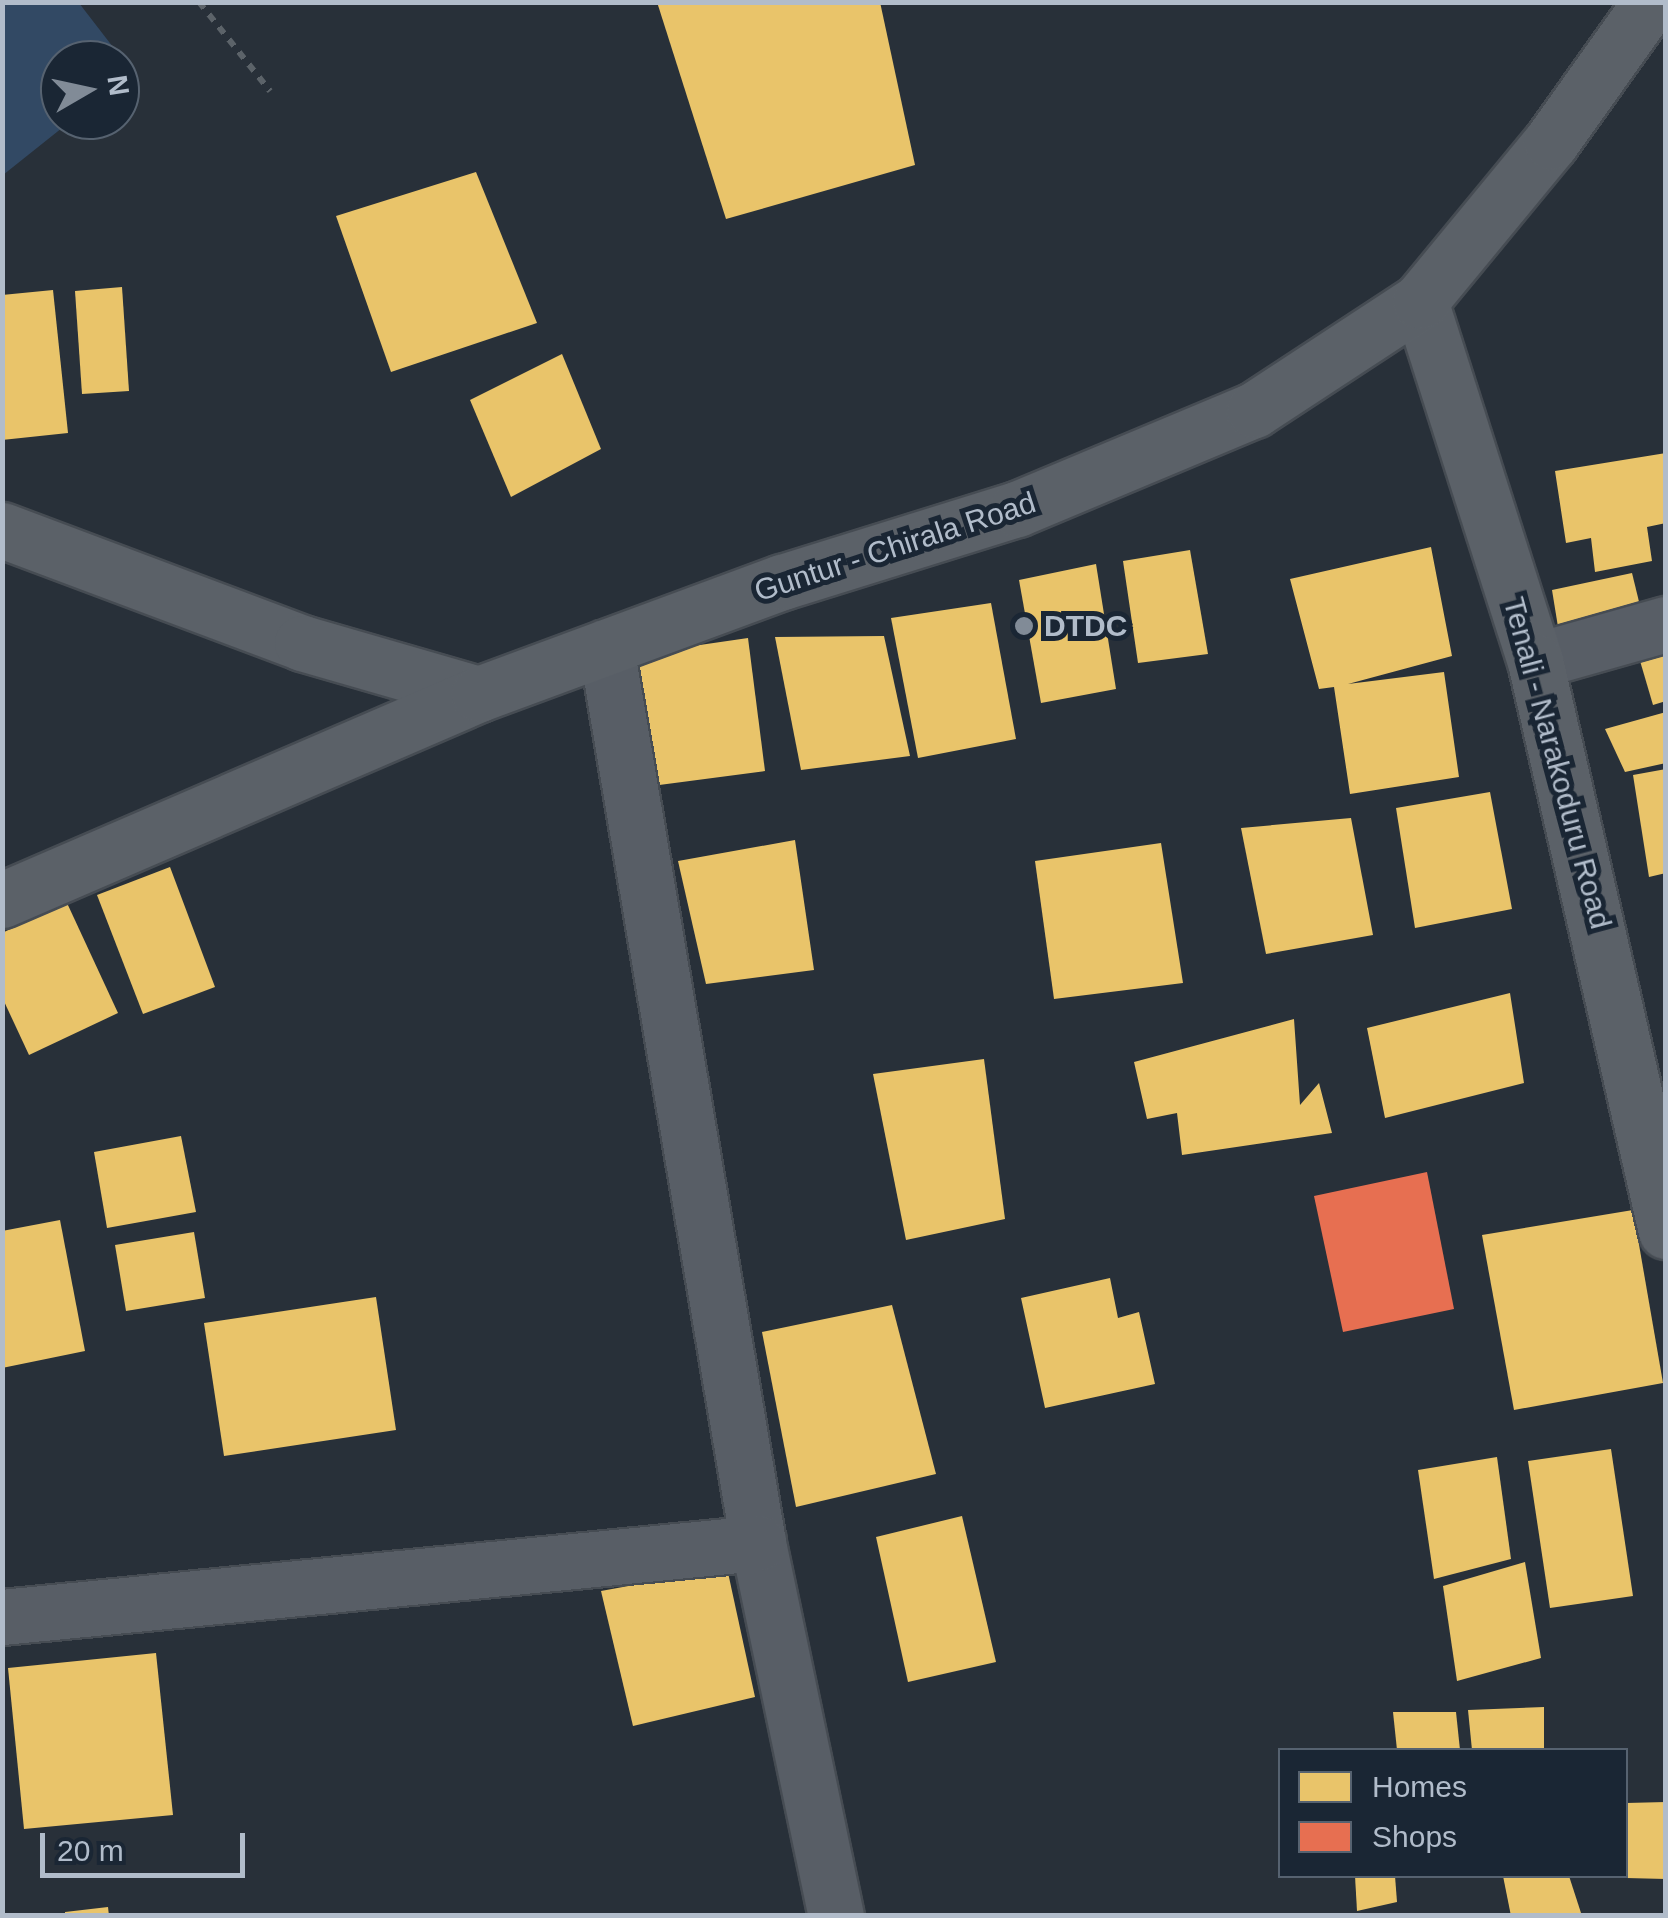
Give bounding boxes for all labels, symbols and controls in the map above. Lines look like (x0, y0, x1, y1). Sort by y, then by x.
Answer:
north arrow (40, 40, 140, 140)
text: N (101, 73, 135, 98)
street label: Guntur - Chirala Road (750, 485, 1040, 609)
street label: Tenali - Narakoduru Road (1495, 593, 1619, 933)
place label: DTDC (1044, 608, 1127, 644)
marker: DTDC (1013, 615, 1035, 637)
legend (1278, 1748, 1628, 1878)
text: Homes (1372, 1770, 1467, 1803)
scale bar (45, 1813, 250, 1875)
text: Shops (1372, 1820, 1457, 1853)
text: 20 m (57, 1834, 124, 1867)

